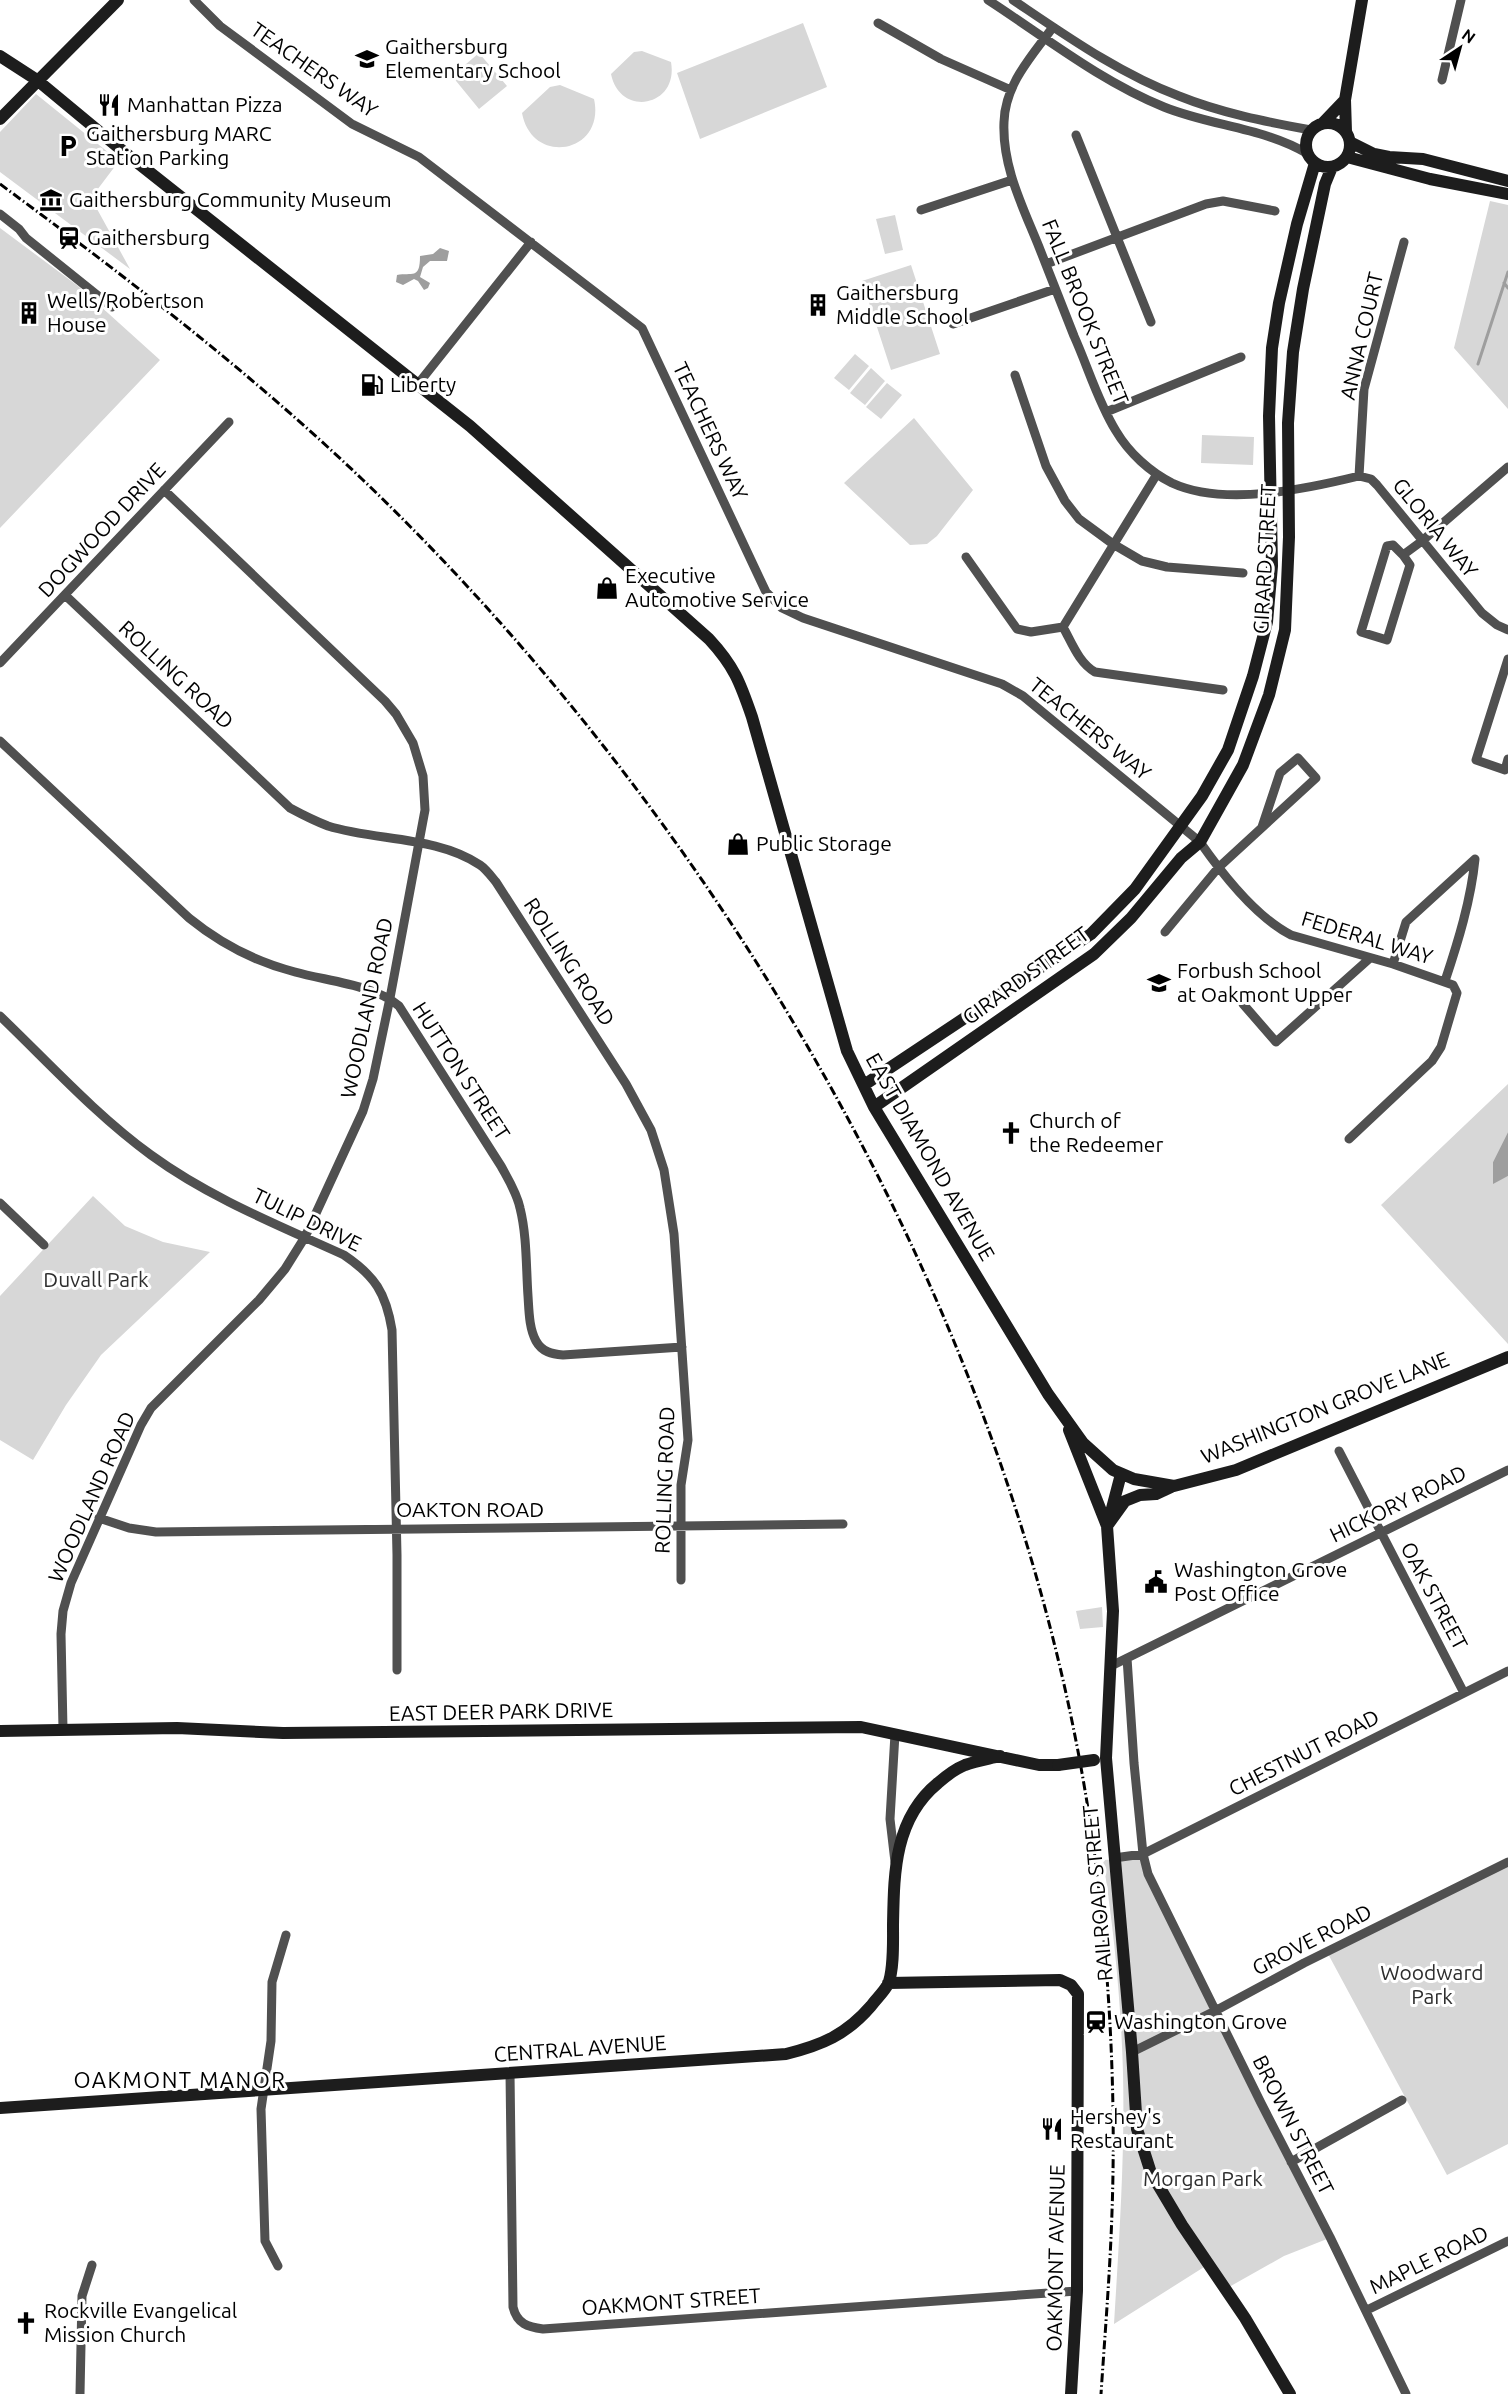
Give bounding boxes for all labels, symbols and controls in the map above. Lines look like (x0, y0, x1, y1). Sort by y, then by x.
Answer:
street label: TEACHERS WAY (247, 17, 382, 122)
north arrow (1430, 18, 1490, 78)
text: N (1459, 25, 1479, 47)
place label: Gaithersburg Elementary School (385, 34, 561, 82)
school or university icon: Gaithersburg Elementary School (354, 46, 380, 72)
restaurant icon: Manhattan Pizza (96, 92, 122, 118)
place label: Manhattan Pizza (127, 92, 283, 116)
place label: Gaithersburg MARC Station Parking (86, 121, 272, 169)
parking icon: Gaithersburg MARC Station Parking (55, 133, 81, 159)
museum icon: Gaithersburg Community Museum (38, 187, 64, 213)
place label: Gaithersburg Community Museum (69, 187, 392, 211)
street label: FALL BROOK STREET (1038, 215, 1134, 408)
station icon: Gaithersburg (56, 225, 82, 251)
place label: Gaithersburg (87, 225, 210, 249)
street label: ANNA COURT (1335, 269, 1387, 402)
place label: Gaithersburg Middle School (836, 280, 969, 328)
place label: Wells/Robertson House (47, 288, 204, 336)
building icon: Gaithersburg Middle School (805, 292, 831, 318)
building icon: Wells/Robertson House (16, 300, 42, 326)
street label: TEACHERS WAY (669, 358, 753, 503)
fuel station icon: Liberty (359, 372, 385, 398)
place label: Liberty (390, 372, 456, 396)
street label: DOGWOOD DRIVE (33, 457, 170, 602)
street label: GLORIA WAY (1388, 473, 1483, 582)
street label: GIRARD STREET (1248, 483, 1280, 635)
place label: Executive Automotive Service (625, 563, 809, 611)
shop icon: Executive Automotive Service (594, 575, 620, 601)
street label: ROLLING ROAD (115, 615, 239, 733)
street label: TEACHERS WAY (1025, 672, 1156, 784)
shop icon: Public Storage (725, 831, 751, 857)
place label: Public Storage (756, 831, 892, 855)
street label: ROLLING ROAD (520, 893, 620, 1030)
street label: FEDERAL WAY (1299, 906, 1436, 968)
street label: WOODLAND ROAD (335, 915, 397, 1100)
street label: GIRARD STREET (958, 921, 1094, 1029)
place label: Forbush School at Oakmont Upper (1177, 958, 1353, 1006)
school or university icon: Forbush School at Oakmont Upper (1146, 970, 1172, 996)
street label: HUTTON STREET (408, 997, 516, 1144)
street label: EAST DIAMOND AVENUE (862, 1049, 1000, 1264)
place label: Church of the Redeemer (1029, 1108, 1163, 1156)
church icon: Church of the Redeemer (998, 1120, 1024, 1146)
street label: TULIP DRIVE (249, 1182, 366, 1256)
park label: Duvall Park (43, 1267, 149, 1291)
street label: WASHINGTON GROVE LANE (1197, 1346, 1452, 1468)
street label: ROLLING ROAD (649, 1406, 679, 1554)
street label: WOODLAND ROAD (43, 1408, 139, 1586)
street label: HICKORY ROAD (1325, 1460, 1470, 1547)
street label: OAKTON ROAD (396, 1497, 544, 1521)
street label: OAK STREET (1397, 1538, 1473, 1654)
place label: Washington Grove Post Office (1174, 1557, 1347, 1605)
public building icon: Washington Grove Post Office (1143, 1569, 1169, 1595)
street label: EAST DEER PARK DRIVE (389, 1697, 613, 1725)
street label: CHESTNUT ROAD (1224, 1704, 1383, 1800)
street label: RAILROAD STREET (1077, 1804, 1117, 1982)
street label: GROVE ROAD (1248, 1899, 1375, 1979)
park label: Woodward Park (1380, 1960, 1484, 2008)
station icon: Washington Grove (1083, 2009, 1109, 2035)
place label: Washington Grove (1114, 2009, 1287, 2033)
street label: CENTRAL AVENUE (493, 2030, 667, 2066)
street label: BROWN STREET (1249, 2051, 1339, 2198)
district label: OAKMONT MANOR (73, 2067, 287, 2092)
place label: Hershey's Restaurant (1070, 2104, 1174, 2152)
restaurant icon: Hershey's Restaurant (1039, 2116, 1065, 2142)
street label: OAKMONT AVENUE (1041, 2164, 1069, 2352)
park label: Morgan Park (1143, 2166, 1263, 2190)
street label: MAPLE ROAD (1365, 2220, 1492, 2298)
street label: OAKMONT STREET (581, 2283, 762, 2319)
place label: Rockville Evangelical Mission Church (44, 2298, 237, 2346)
church icon: Rockville Evangelical Mission Church (13, 2310, 39, 2336)

